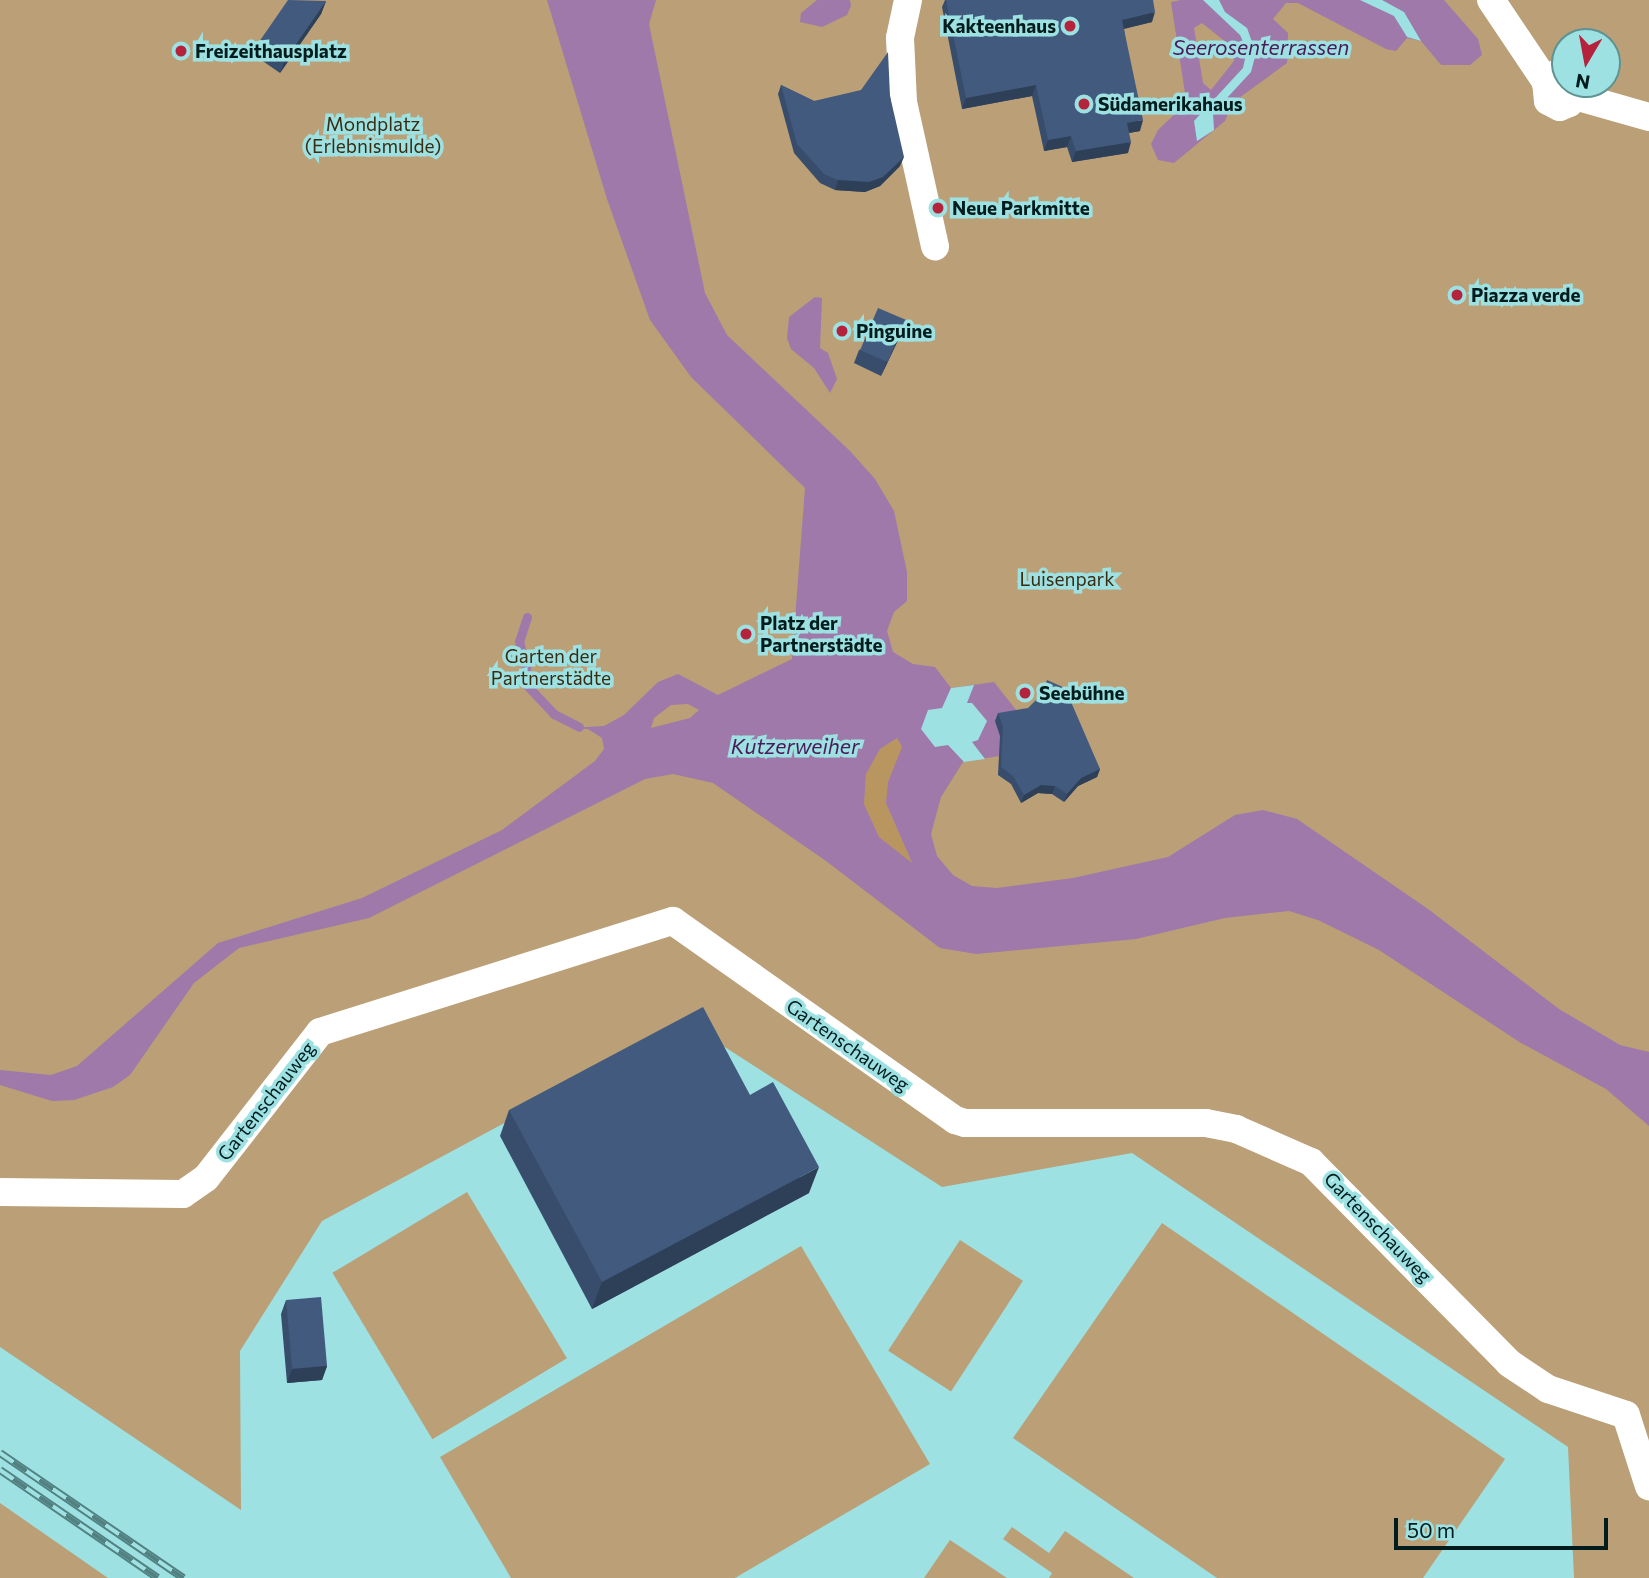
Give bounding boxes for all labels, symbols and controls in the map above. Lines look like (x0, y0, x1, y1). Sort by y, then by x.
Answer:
place label: Kakteenhaus (942, 15, 1056, 37)
marker: Kakteenhaus (1062, 18, 1078, 34)
north arrow (1551, 28, 1621, 98)
water label: Seerosenterrassen (1173, 34, 1349, 60)
place label: Freizeithausplatz (195, 40, 347, 62)
marker: Freizeithausplatz (173, 43, 189, 59)
text: N (1574, 70, 1592, 95)
place label: Südamerikahaus (1098, 93, 1243, 115)
marker: Südamerikahaus (1076, 96, 1092, 112)
park label: Mondplatz (Erlebnismulde) (305, 113, 441, 157)
place label: Neue Parkmitte (952, 197, 1090, 219)
marker: Neue Parkmitte (930, 200, 946, 216)
place label: Piazza verde (1471, 284, 1580, 306)
marker: Piazza verde (1449, 287, 1465, 303)
place label: Pinguine (856, 320, 932, 342)
marker: Pinguine (834, 323, 850, 339)
park label: Luisenpark (1020, 568, 1114, 590)
place label: Platz der Partnerstädte (760, 612, 883, 656)
marker: Platz der Partnerstädte (738, 626, 754, 642)
park label: Garten der Partnerstädte (491, 645, 611, 689)
place label: Seebühne (1039, 682, 1124, 704)
marker: Seebühne (1017, 685, 1033, 701)
water label: Kutzerweiher (731, 733, 859, 759)
street label: Gartenschauweg (782, 994, 914, 1096)
street label: Gartenschauweg (212, 1037, 320, 1165)
street label: Gartenschauweg (1320, 1167, 1436, 1287)
scale bar (1397, 1504, 1610, 1548)
text: 50 m (1407, 1517, 1455, 1542)

